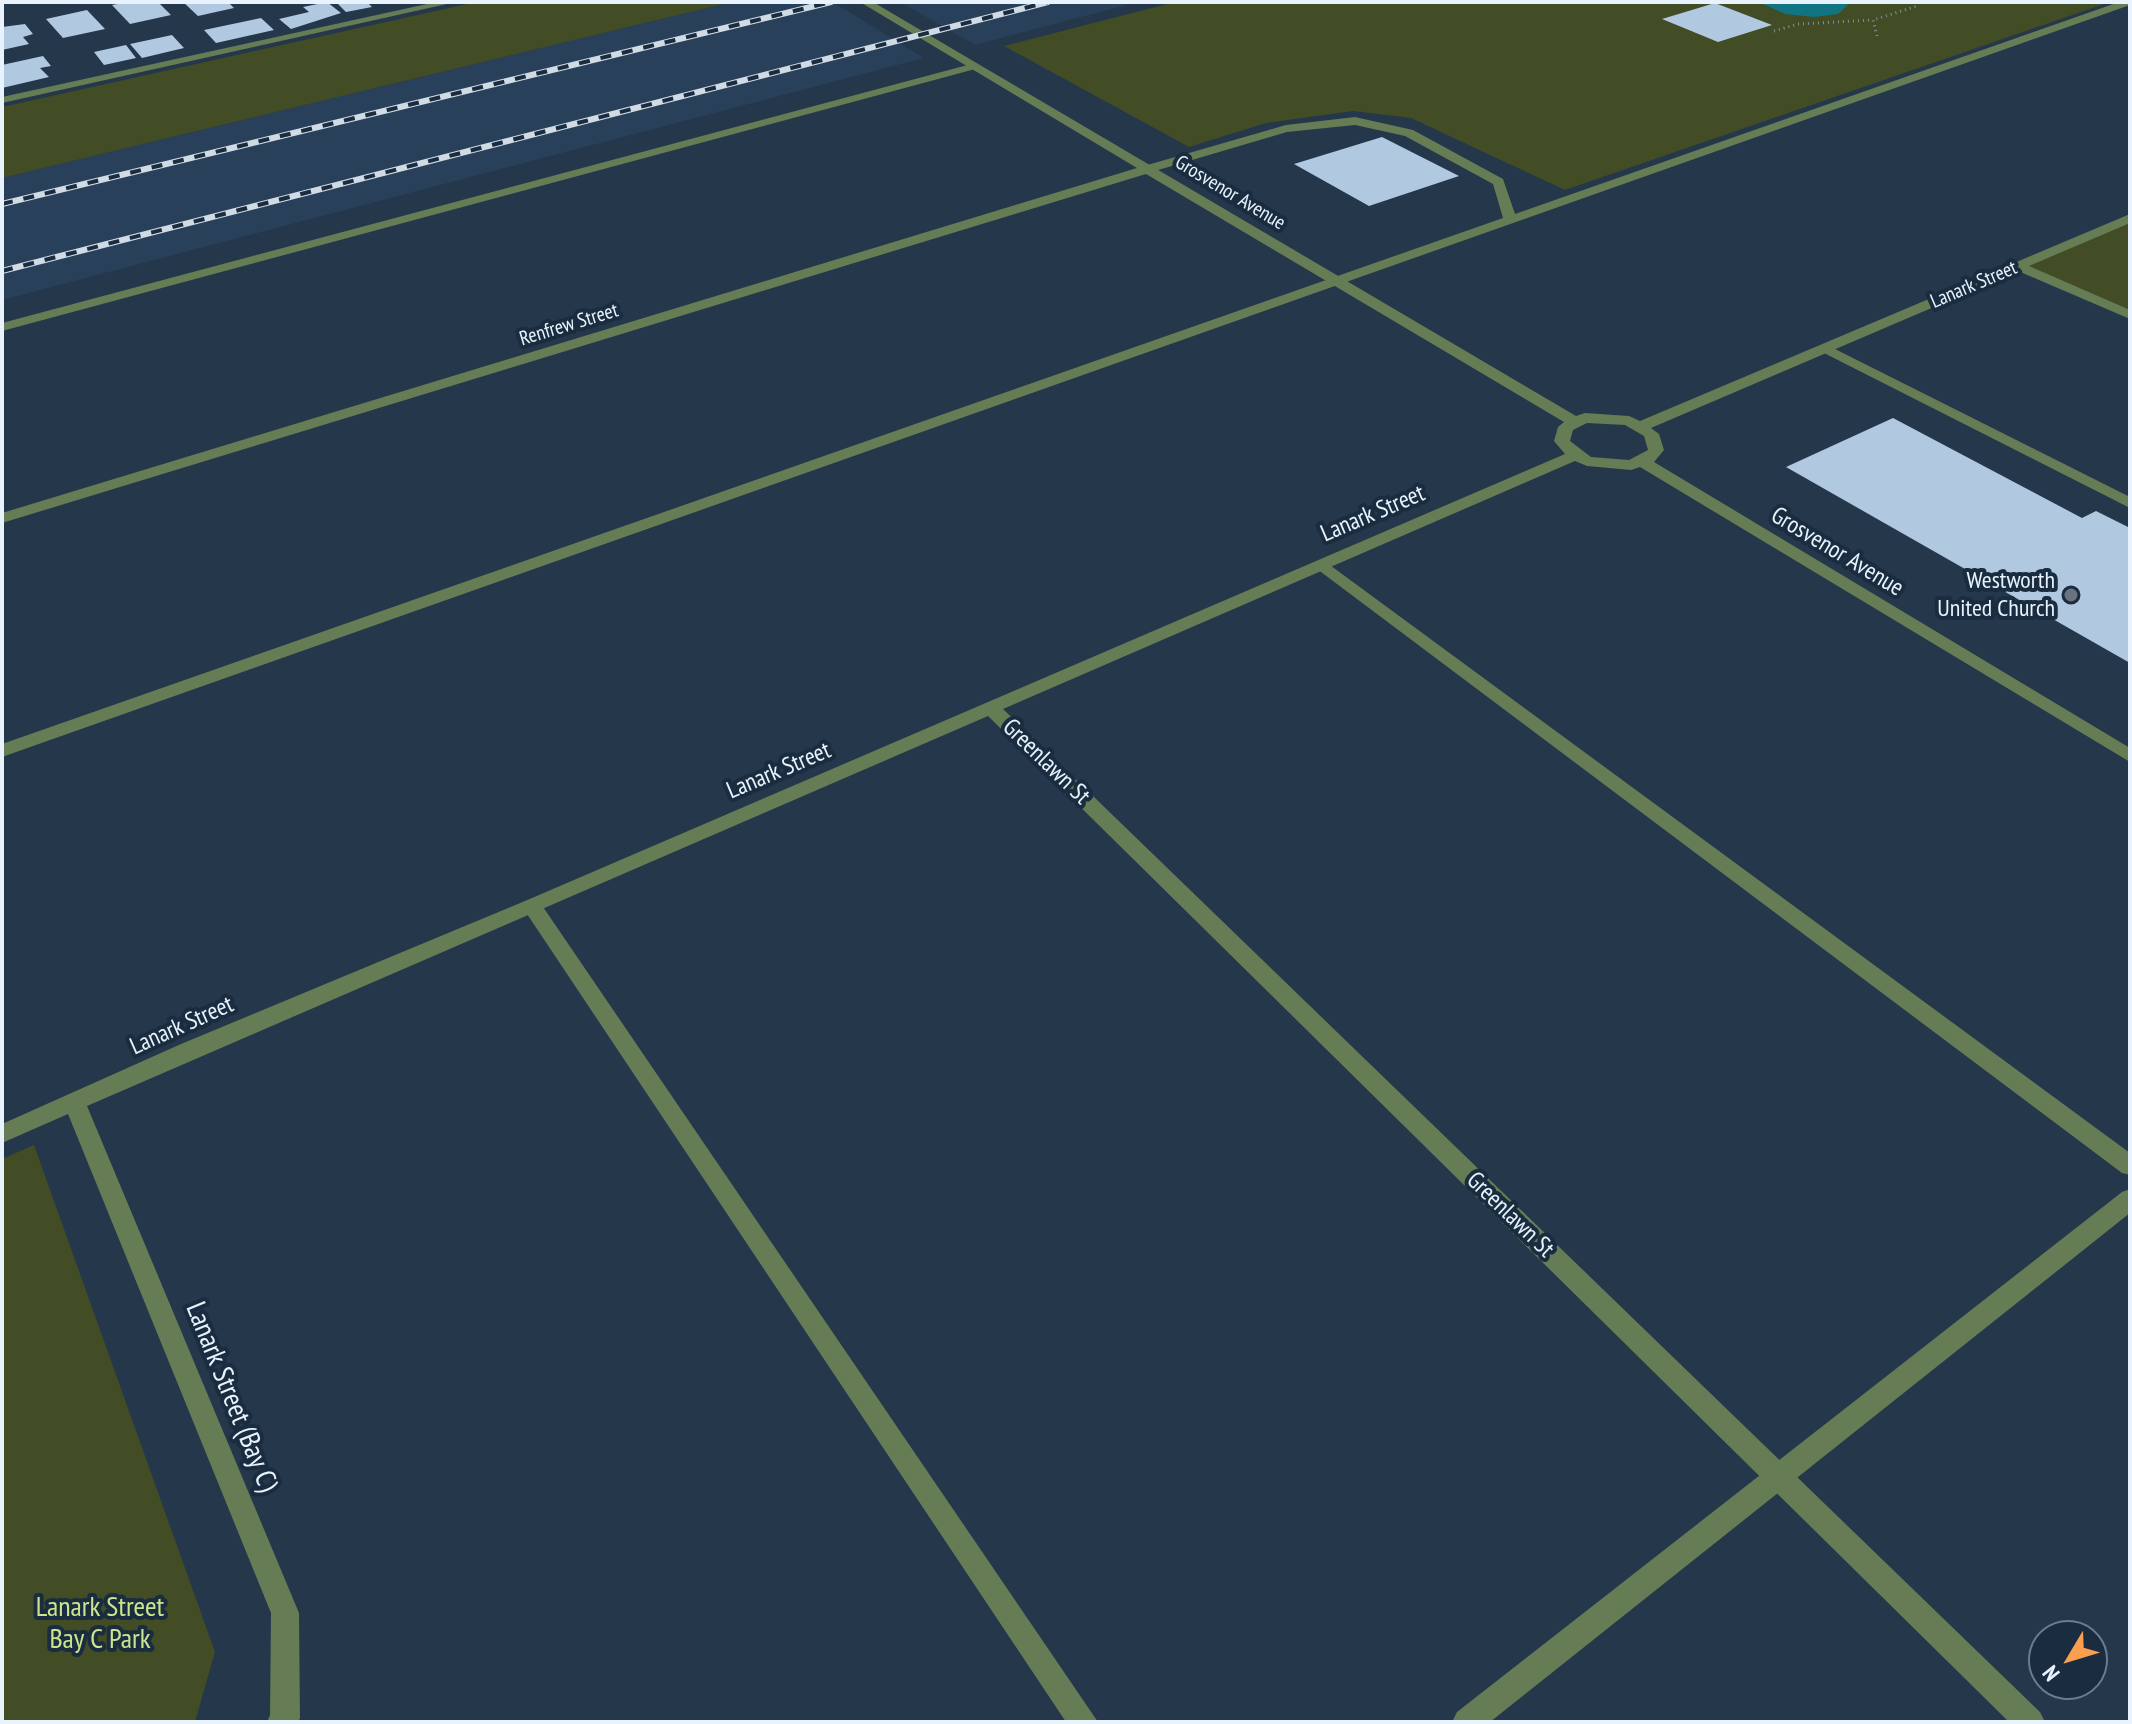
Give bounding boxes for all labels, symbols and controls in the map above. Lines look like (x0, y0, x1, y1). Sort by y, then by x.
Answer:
street label: Grosvenor Avenue (1170, 151, 1290, 235)
street label: Lanark Street (1927, 256, 2021, 314)
street label: Renfrew Street (517, 299, 621, 351)
street label: Lanark Street (1317, 479, 1429, 549)
street label: Grosvenor Avenue (1766, 501, 1908, 603)
place label: Westworth United Church (1937, 567, 2055, 623)
marker: Westworth United Church (2062, 586, 2080, 604)
street label: Greenlawn St (996, 713, 1096, 811)
street label: Lanark Street (723, 736, 835, 806)
street label: Lanark Street (126, 990, 238, 1062)
street label: Greenlawn St (1460, 1166, 1560, 1264)
street label: Lanark Street (Bay C) (178, 1298, 284, 1496)
park label: Lanark Street Bay C Park (36, 1591, 164, 1657)
north arrow (2028, 1620, 2108, 1700)
text: N (2036, 1660, 2065, 1687)

